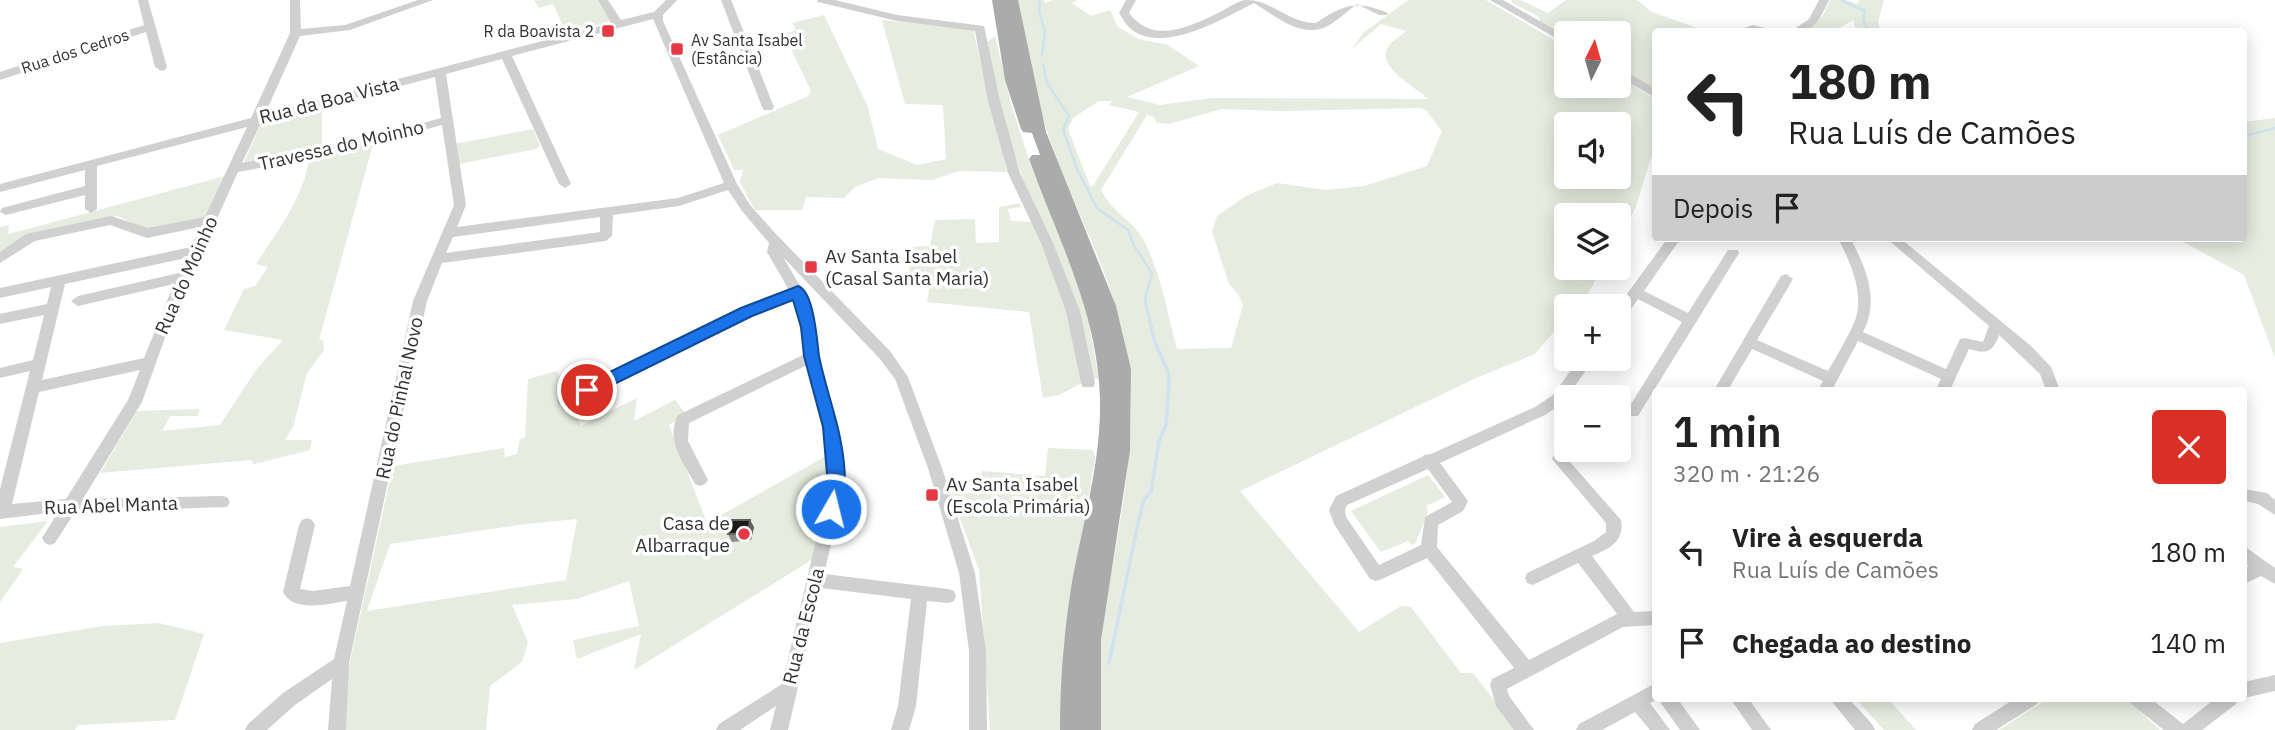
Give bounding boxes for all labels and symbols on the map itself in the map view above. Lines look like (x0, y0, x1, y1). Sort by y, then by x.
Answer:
place label: R da Boavista 2 (483, 21, 594, 41)
north arrow (1554, 21, 1631, 98)
marker: R da Boavista 2 (600, 23, 616, 39)
street label: Rua dos Cedros (19, 24, 131, 78)
place label: Av Santa Isabel (Estância) (691, 30, 803, 68)
marker: Av Santa Isabel (Estância) (669, 41, 685, 57)
street label: Rua da Boa Vista (257, 71, 401, 129)
street label: Travessa do Moinho (256, 114, 426, 176)
street label: Rua do Moinho (149, 212, 223, 338)
place label: Av Santa Isabel (Casal Santa Maria) (825, 244, 989, 290)
marker: Av Santa Isabel (Casal Santa Maria) (803, 259, 819, 275)
street label: Rua do Pinhal Novo (370, 315, 428, 481)
pin (557, 360, 617, 420)
position arrow (794, 472, 868, 546)
place label: Av Santa Isabel (Escola Primária) (946, 472, 1091, 518)
marker: Av Santa Isabel (Escola Primária) (924, 487, 940, 503)
street label: Rua Abel Manta (44, 491, 178, 519)
place label: Casa de Albarraque (635, 511, 730, 557)
marker: Casa de Albarraque (736, 526, 752, 542)
street label: Rua da Escola (777, 565, 829, 687)

